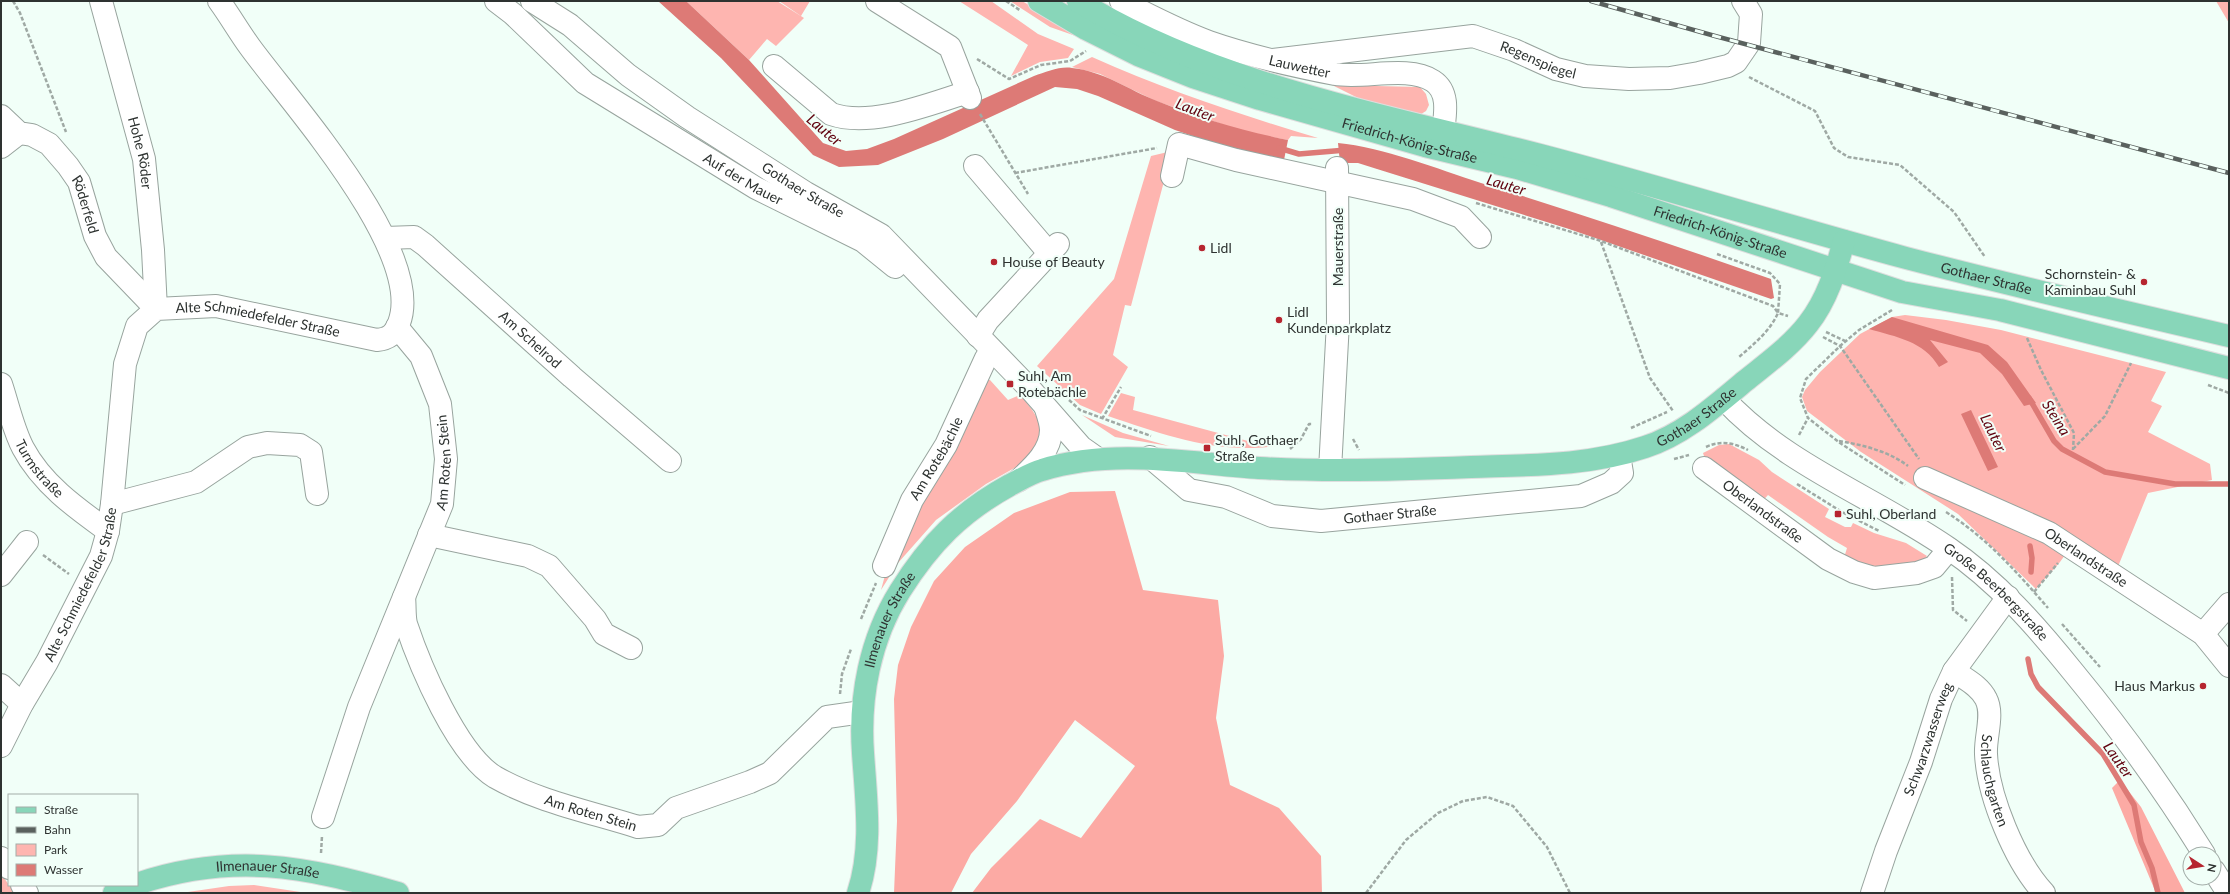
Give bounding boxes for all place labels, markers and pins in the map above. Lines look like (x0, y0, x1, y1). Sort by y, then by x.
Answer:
place label: Lidl (1210, 239, 1232, 256)
marker: Lidl (1197, 243, 1207, 253)
place label: House of Beauty (1002, 253, 1105, 270)
marker: House of Beauty (989, 257, 999, 267)
place label: Schornstein- & Kaminbau Suhl (2045, 265, 2136, 298)
marker: Schornstein- & Kaminbau Suhl (2139, 277, 2149, 287)
place label: Lidl Kundenparkplatz (1287, 303, 1391, 336)
marker: Lidl Kundenparkplatz (1274, 315, 1284, 325)
place label: Suhl, Am Rotebächle (1018, 367, 1087, 400)
marker: Suhl, Am Rotebächle (1005, 379, 1015, 389)
place label: Suhl, Gothaer Straße (1215, 431, 1298, 464)
marker: Suhl, Gothaer Straße (1202, 443, 1212, 453)
place label: Suhl, Oberland (1846, 505, 1936, 522)
marker: Suhl, Oberland (1833, 509, 1843, 519)
place label: Haus Markus (2114, 677, 2195, 694)
marker: Haus Markus (2198, 681, 2208, 691)

